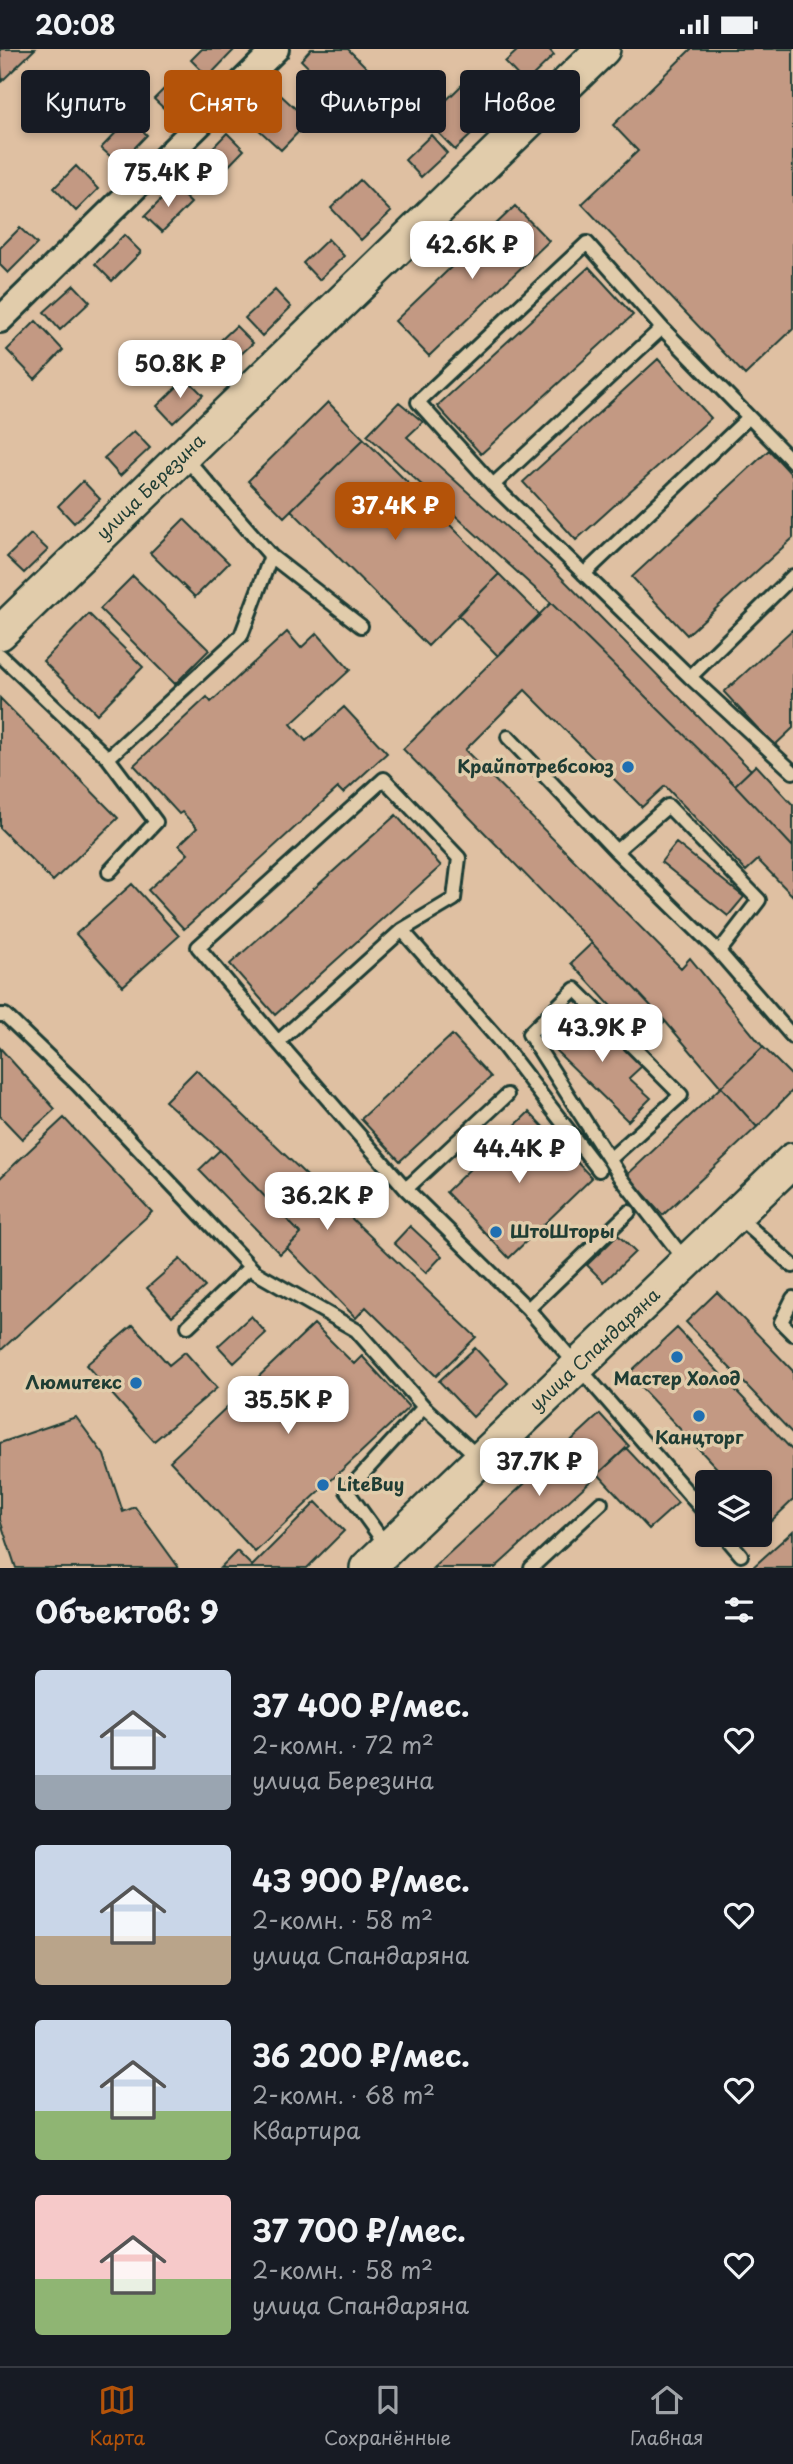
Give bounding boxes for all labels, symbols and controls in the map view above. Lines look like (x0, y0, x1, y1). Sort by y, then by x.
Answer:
text: 20:08 (35, 5, 115, 44)
chip: Купить (21, 70, 150, 133)
chip: Снять (164, 70, 282, 133)
chip: Фильтры (296, 70, 446, 133)
chip: Новое (460, 70, 580, 133)
pin: 75.4K ₽ (103, 149, 233, 209)
text: 75.4K ₽ (124, 154, 212, 189)
pin: 42.6K ₽ (407, 222, 537, 281)
text: 42.6K ₽ (426, 226, 518, 261)
pin: 50.8K ₽ (115, 341, 245, 400)
text: 50.8K ₽ (134, 345, 226, 380)
street label: улица Березина (89, 426, 211, 545)
pin: 37.4K ₽ (330, 483, 460, 542)
text: 37.4K ₽ (351, 487, 439, 522)
place label: Крайпотребсоюз (457, 752, 614, 779)
marker: Крайпотребсоюз (620, 759, 636, 775)
pin: 43.9K ₽ (537, 1005, 667, 1064)
text: 43.9K ₽ (557, 1009, 647, 1044)
pin: 44.4K ₽ (454, 1125, 584, 1185)
text: 44.4K ₽ (473, 1130, 565, 1165)
pin: 36.2K ₽ (262, 1173, 392, 1232)
text: 36.2K ₽ (281, 1177, 373, 1212)
place label: ШтоШторы (510, 1217, 615, 1244)
marker: ШтоШторы (488, 1224, 504, 1240)
street label: улица Спандаряна (523, 1281, 666, 1417)
marker: Мастер Холод (669, 1349, 685, 1365)
place label: Мастер Холод (614, 1364, 741, 1391)
place label: Люмитекс (26, 1368, 122, 1395)
marker: Люмитекс (128, 1375, 144, 1391)
pin: 35.5K ₽ (223, 1377, 353, 1436)
text: 35.5K ₽ (244, 1381, 332, 1416)
marker: Канцторг (691, 1408, 707, 1424)
place label: Канцторг (655, 1423, 744, 1450)
pin: 37.7K ₽ (474, 1439, 604, 1498)
text: 37.7K ₽ (496, 1443, 582, 1478)
place label: LiteBuy (337, 1470, 404, 1497)
map controls (695, 1470, 772, 1547)
button: layers (695, 1470, 772, 1547)
marker: LiteBuy (315, 1477, 331, 1493)
text: Объектов: 9 (35, 1588, 219, 1633)
icon: filters (720, 1591, 758, 1629)
text: 37 400 ₽/мес. (252, 1682, 469, 1727)
icon: home (91, 1698, 175, 1782)
icon: heart (720, 1721, 758, 1759)
text: 2-комн. · 72 m² (252, 1727, 434, 1762)
text: улица Березина (252, 1762, 434, 1797)
text: 43 900 ₽/мес. (252, 1857, 470, 1902)
icon: home (91, 1873, 175, 1957)
icon: heart (720, 1896, 758, 1934)
text: 2-комн. · 58 m² (252, 1902, 433, 1937)
text: улица Спандаряна (252, 1937, 469, 1972)
text: 36 200 ₽/мес. (252, 2032, 470, 2077)
icon: home (91, 2048, 175, 2132)
icon: heart (720, 2071, 758, 2109)
text: 2-комн. · 68 m² (252, 2077, 435, 2112)
text: Квартира (252, 2112, 360, 2147)
text: 37 700 ₽/мес. (252, 2207, 466, 2252)
icon: home (91, 2223, 175, 2307)
icon: heart (720, 2246, 758, 2284)
text: 2-комн. · 58 m² (252, 2252, 433, 2287)
text: улица Спандаряна (252, 2287, 469, 2322)
tab: Карта (89, 2381, 145, 2451)
tab: Сохранённые (324, 2381, 451, 2451)
tab: Главная (630, 2381, 704, 2451)

